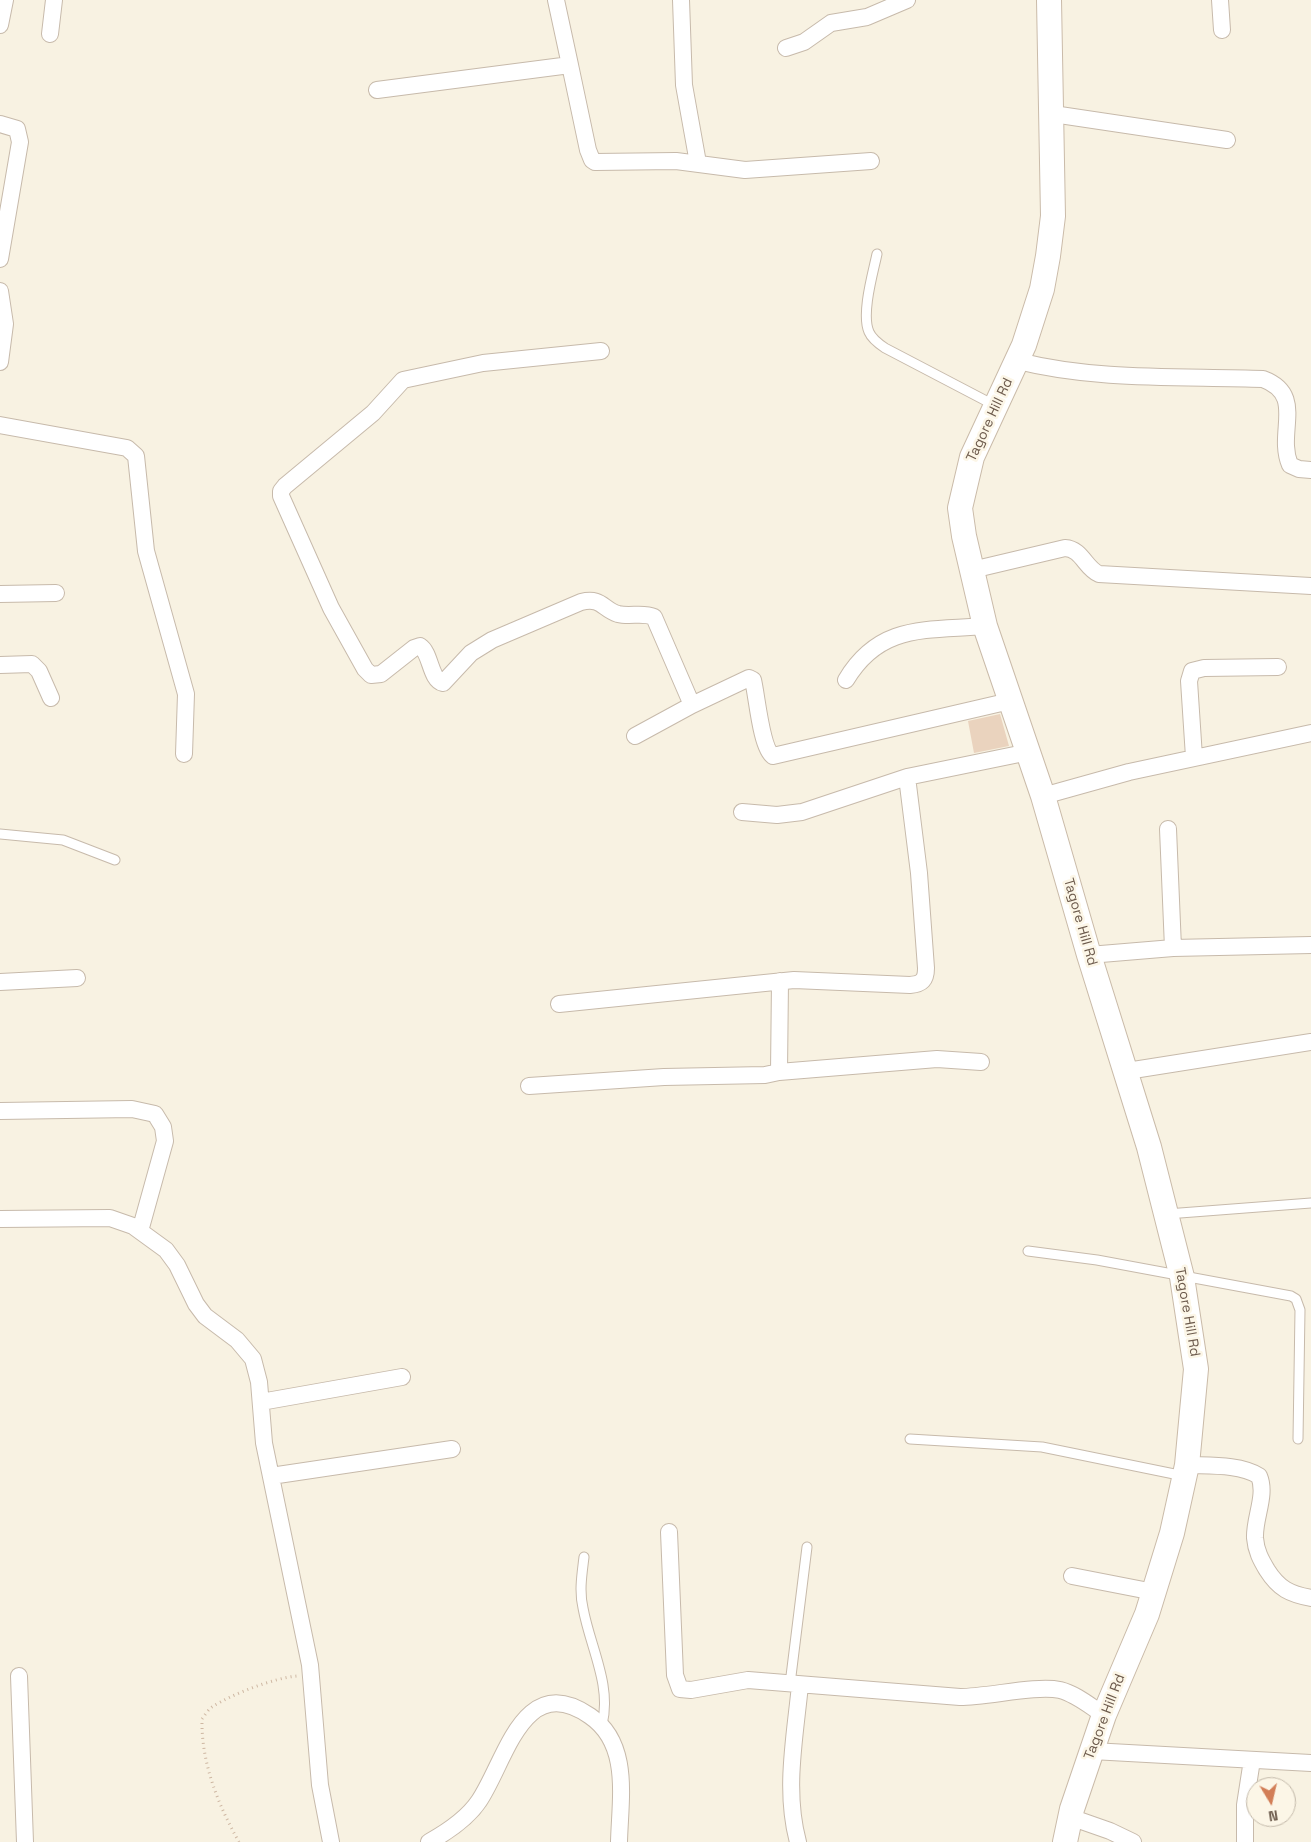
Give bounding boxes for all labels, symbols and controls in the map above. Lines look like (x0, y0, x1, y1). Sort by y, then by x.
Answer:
street label: Tagore Hill Rd (963, 376, 1017, 464)
street label: Tagore Hill Rd (1059, 876, 1101, 968)
street label: Tagore Hill Rd (1171, 1266, 1203, 1358)
street label: Tagore Hill Rd (1081, 1672, 1129, 1762)
north arrow (1246, 1777, 1296, 1827)
text: N (1267, 1806, 1279, 1825)

